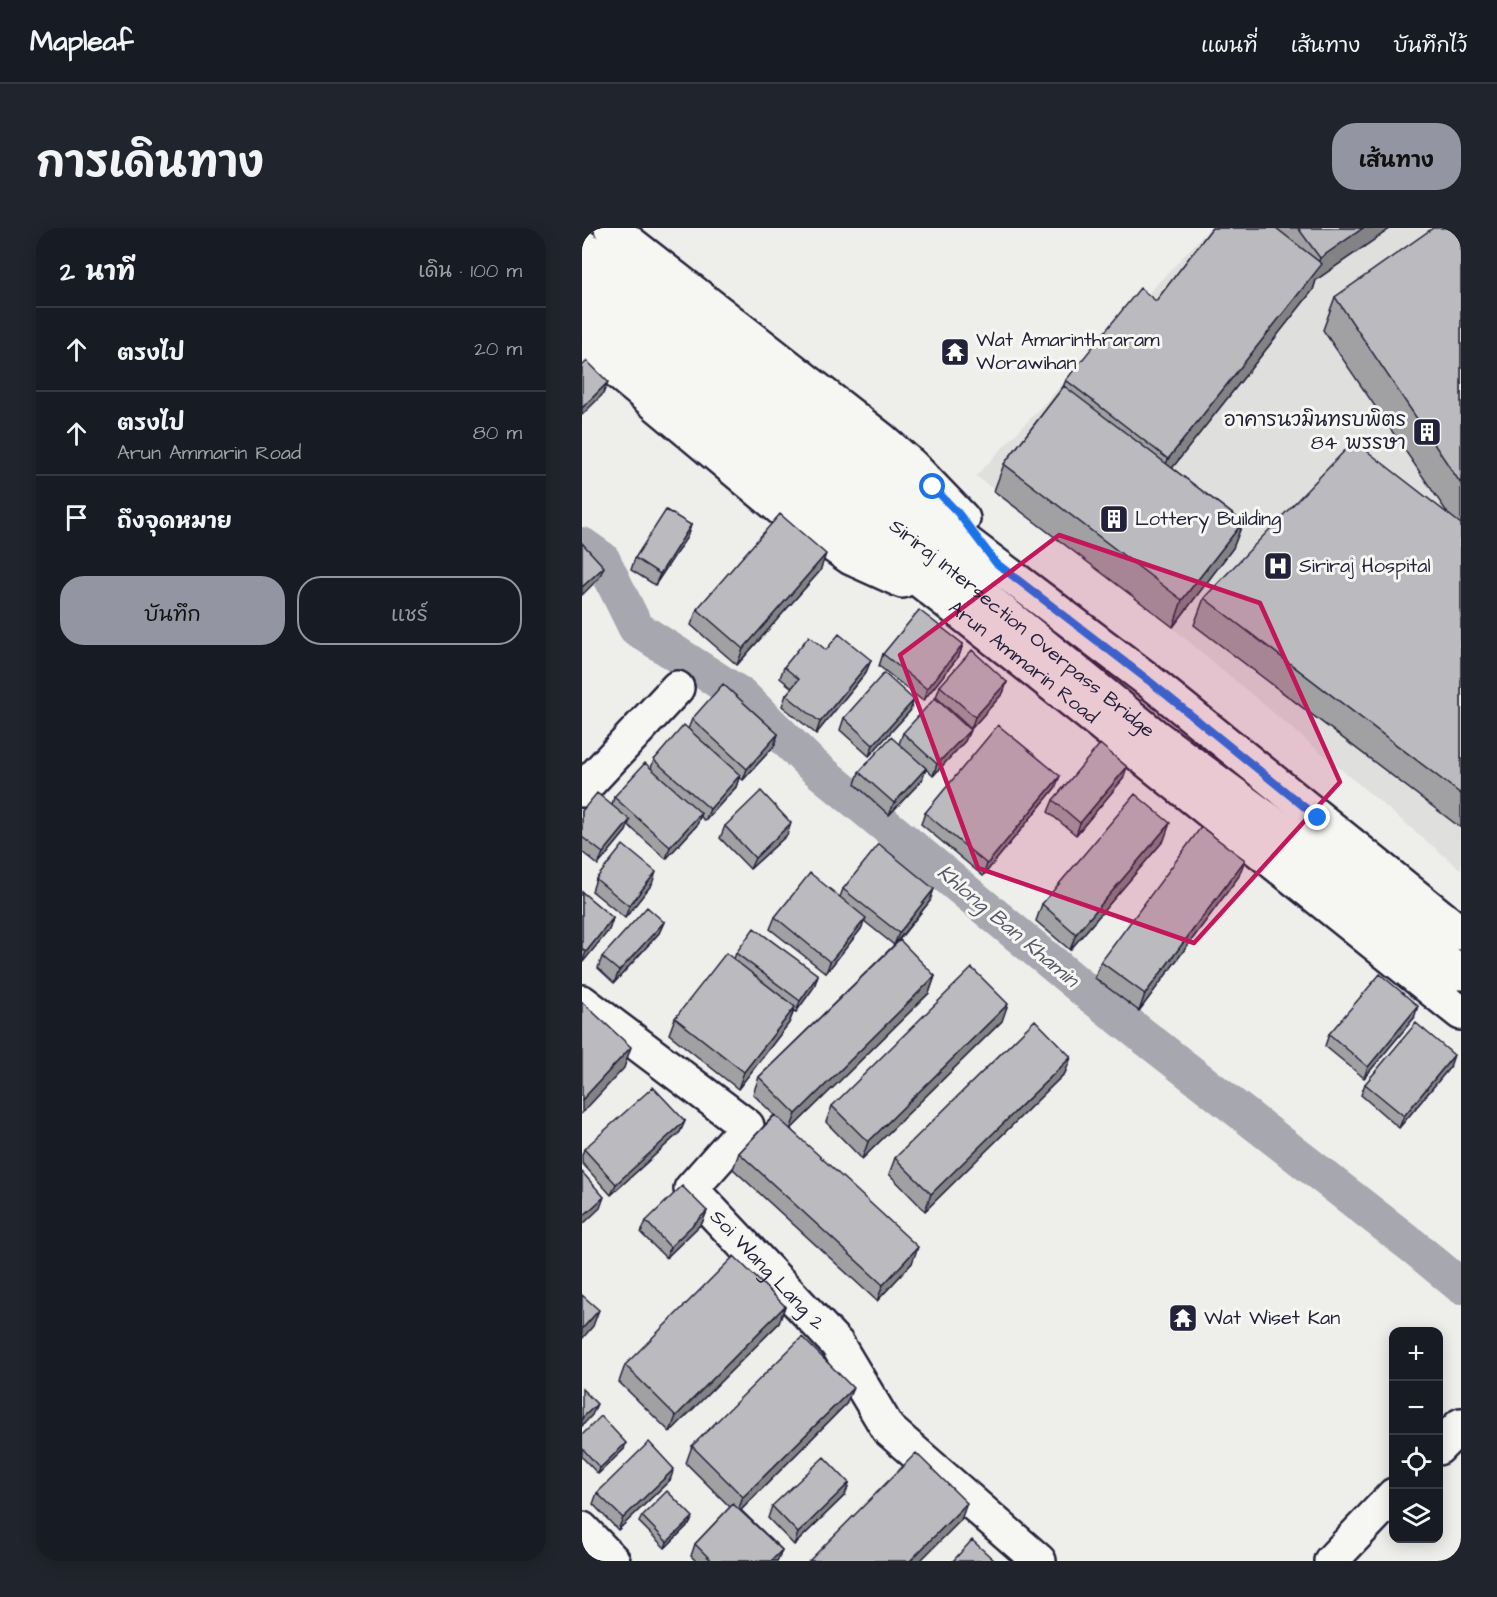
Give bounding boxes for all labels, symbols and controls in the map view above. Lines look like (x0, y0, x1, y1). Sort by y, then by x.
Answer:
text: Mapleaf (30, 22, 133, 61)
text: แผนที่ (1201, 31, 1258, 60)
text: เส้นทาง (1291, 31, 1360, 60)
text: บันทึกไว้ (1393, 31, 1467, 60)
button: เส้นทาง (1332, 123, 1461, 190)
text: การเดินทาง (36, 135, 264, 193)
text: 2 นาที (60, 254, 135, 290)
text: เดิน · 100 m (418, 257, 522, 285)
place label: Wat Amarinthraram Worawihan (976, 326, 1160, 377)
icon: ahead (60, 333, 93, 366)
text: 20 m (474, 335, 522, 363)
temple icon: Wat Amarinthraram Worawihan (939, 336, 971, 368)
text: ตรงไป (117, 338, 185, 369)
place label: อาคารนวมินทรบพิตร 84 พรรษา (1224, 406, 1406, 457)
text: ตรงไป (117, 408, 185, 439)
building icon: อาคารนวมินทรบพิตร 84 พรรษา (1411, 416, 1443, 448)
icon: ahead (60, 417, 93, 450)
text: 80 m (473, 419, 522, 447)
text: Arun Ammarin Road (117, 439, 301, 467)
route start (919, 473, 945, 499)
icon: arrive (60, 501, 93, 534)
building icon: Lottery Building (1098, 503, 1130, 535)
place label: Lottery Building (1135, 505, 1281, 534)
text: ถึงจุดหมาย (117, 506, 232, 537)
street label: Siriraj Intersection Overpass Bridge (883, 512, 1161, 745)
hospital icon: Siriraj Hospital (1262, 550, 1294, 582)
place label: Siriraj Hospital (1299, 552, 1431, 580)
button: บันทึก (60, 576, 285, 645)
button: แชร์ (297, 576, 522, 645)
street label: Arun Ammarin Road (943, 594, 1104, 730)
route end (1304, 804, 1330, 830)
water label: Khlong Ban Khamin (931, 858, 1086, 995)
street label: Soi Wang Lang 2 (704, 1204, 831, 1337)
temple icon: Wat Wiset Kan (1167, 1302, 1199, 1334)
place label: Wat Wiset Kan (1204, 1304, 1340, 1332)
map controls (1389, 1327, 1443, 1543)
button: + (1389, 1327, 1443, 1381)
button: − (1389, 1381, 1443, 1435)
button: locate (1389, 1435, 1443, 1489)
button: layers (1389, 1489, 1443, 1543)

